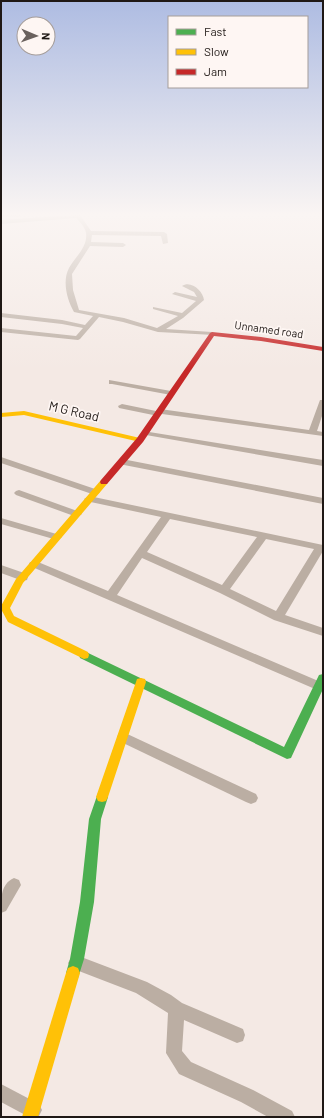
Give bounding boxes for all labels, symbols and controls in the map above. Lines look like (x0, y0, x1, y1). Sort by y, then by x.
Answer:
north arrow (16, 16, 56, 56)
legend (168, 16, 308, 88)
text: Fast (204, 24, 227, 38)
text: N (40, 32, 53, 40)
text: Slow (204, 44, 229, 58)
text: Jam (204, 64, 227, 78)
street label: Unnamed road (234, 318, 304, 340)
street label: M G Road (47, 397, 101, 425)

